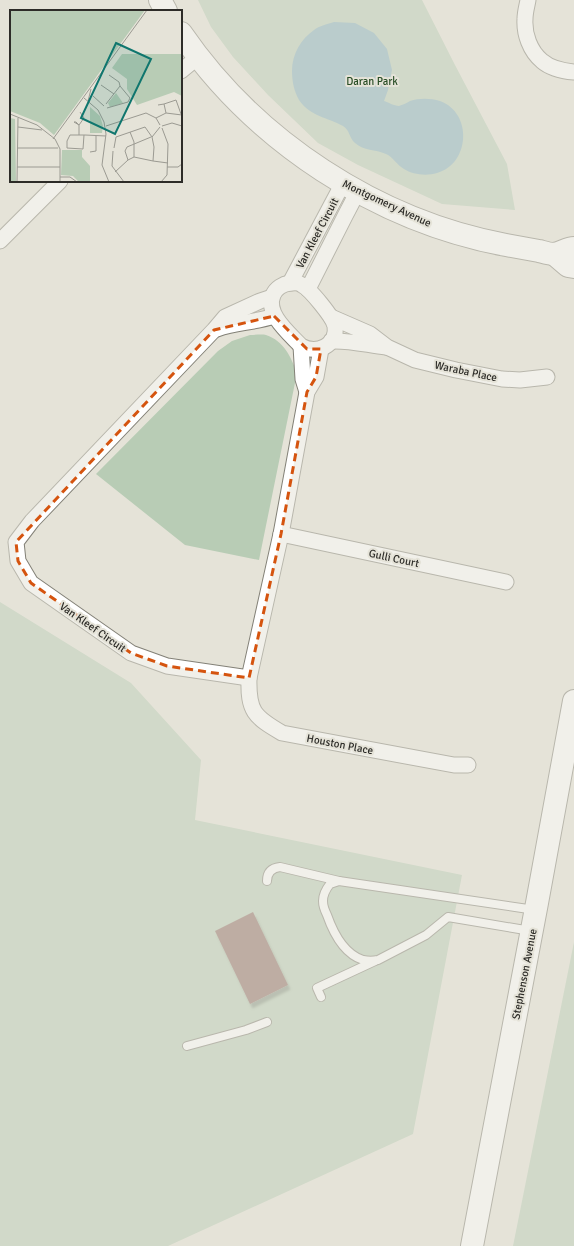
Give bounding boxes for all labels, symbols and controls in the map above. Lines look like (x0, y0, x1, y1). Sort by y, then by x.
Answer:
inset map (10, 10, 182, 182)
park label: Daran Park (346, 75, 398, 88)
street label: Montgomery Avenue (340, 177, 433, 230)
street label: Van Kleef Circuit (293, 196, 342, 271)
street label: Waraba Place (433, 359, 498, 384)
street label: Gulli Court (368, 547, 420, 570)
street label: Van Kleef Circuit (57, 600, 129, 655)
street label: Houston Place (306, 732, 374, 757)
street label: Stephenson Avenue (509, 928, 540, 1021)

